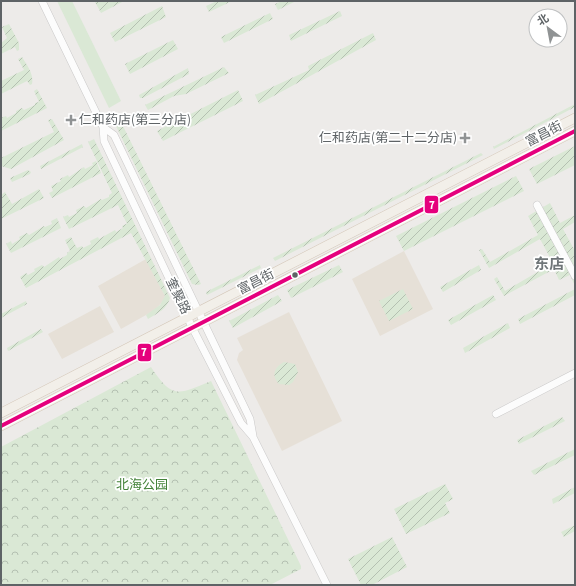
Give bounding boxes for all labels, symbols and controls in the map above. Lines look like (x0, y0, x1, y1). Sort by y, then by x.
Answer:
north arrow (528, 8, 568, 48)
text: 北 (534, 11, 552, 29)
place label: 仁和药店(第三分店) (79, 111, 191, 129)
marker: 仁和药店(第三分店) (66, 115, 76, 125)
street label: 富昌街 (523, 117, 565, 151)
place label: 仁和药店(第二十二分店) (319, 129, 457, 147)
marker: 仁和药店(第二十二分店) (460, 133, 470, 143)
line badge: 7 (424, 195, 439, 214)
text: 7 (429, 198, 435, 213)
district label: 东店 (534, 254, 564, 275)
street label: 富昌街 (235, 265, 277, 299)
unlabelled marker (290, 270, 300, 280)
street label: 奎聚路 (161, 275, 195, 317)
line badge: 7 (137, 343, 152, 362)
text: 7 (141, 345, 147, 360)
park label: 北海公园 (116, 476, 168, 494)

